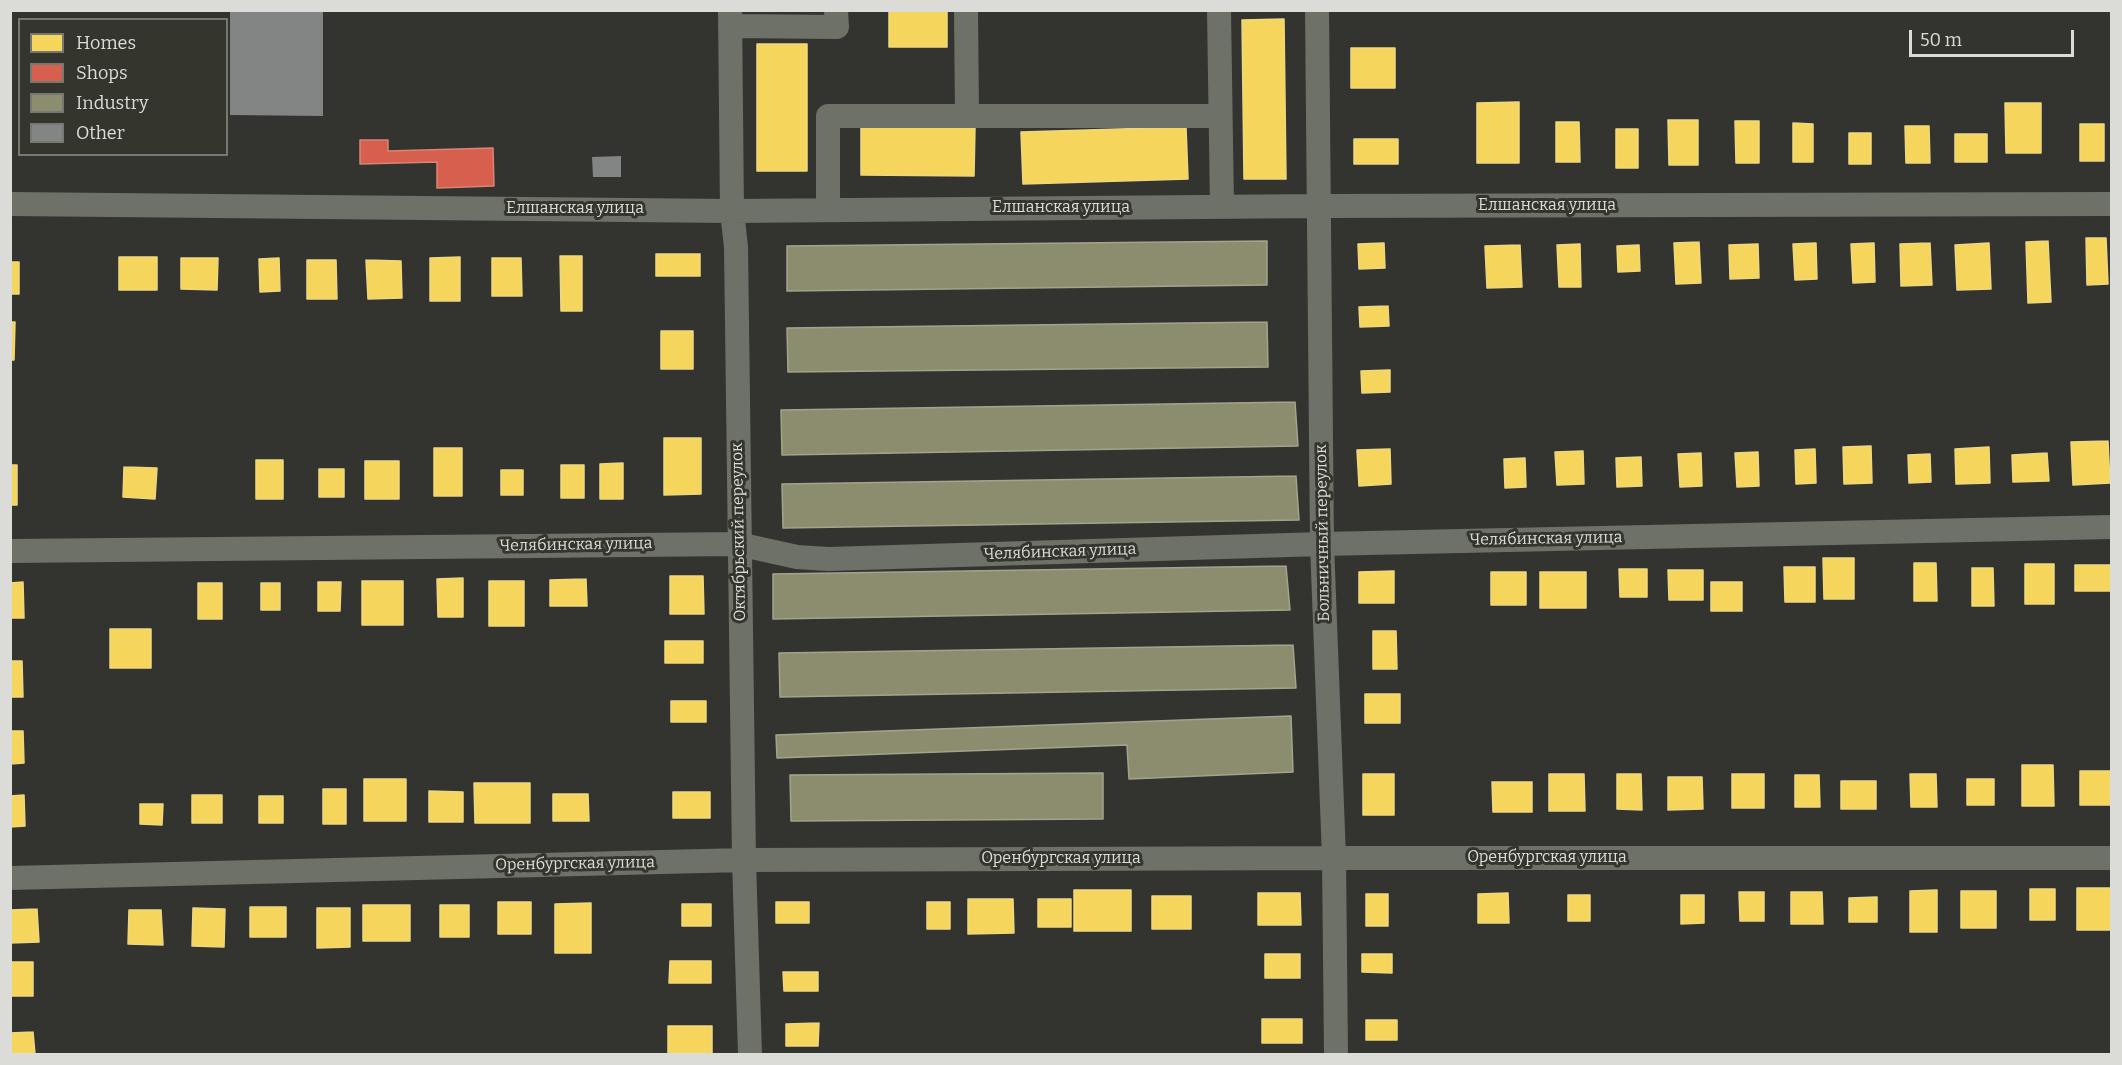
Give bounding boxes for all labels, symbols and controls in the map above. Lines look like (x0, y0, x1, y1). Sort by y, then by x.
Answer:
legend (18, 18, 228, 156)
scale bar (1912, 18, 2077, 56)
text: 50 m (1920, 29, 1962, 51)
text: Homes (76, 32, 136, 54)
text: Shops (76, 62, 128, 84)
text: Industry (76, 92, 148, 114)
text: Other (76, 122, 125, 144)
street label: Елшанская улица (1478, 196, 1616, 216)
street label: Елшанская улица (992, 198, 1130, 218)
street label: Елшанская улица (506, 199, 644, 219)
street label: Октябрьский переулок (728, 442, 750, 622)
street label: Больничный переулок (1312, 444, 1334, 622)
street label: Челябинская улица (1469, 528, 1623, 550)
street label: Челябинская улица (499, 534, 653, 556)
street label: Челябинская улица (983, 540, 1137, 564)
street label: Оренбургская улица (1467, 848, 1627, 868)
street label: Оренбургская улица (981, 849, 1141, 869)
street label: Оренбургская улица (495, 853, 655, 875)

